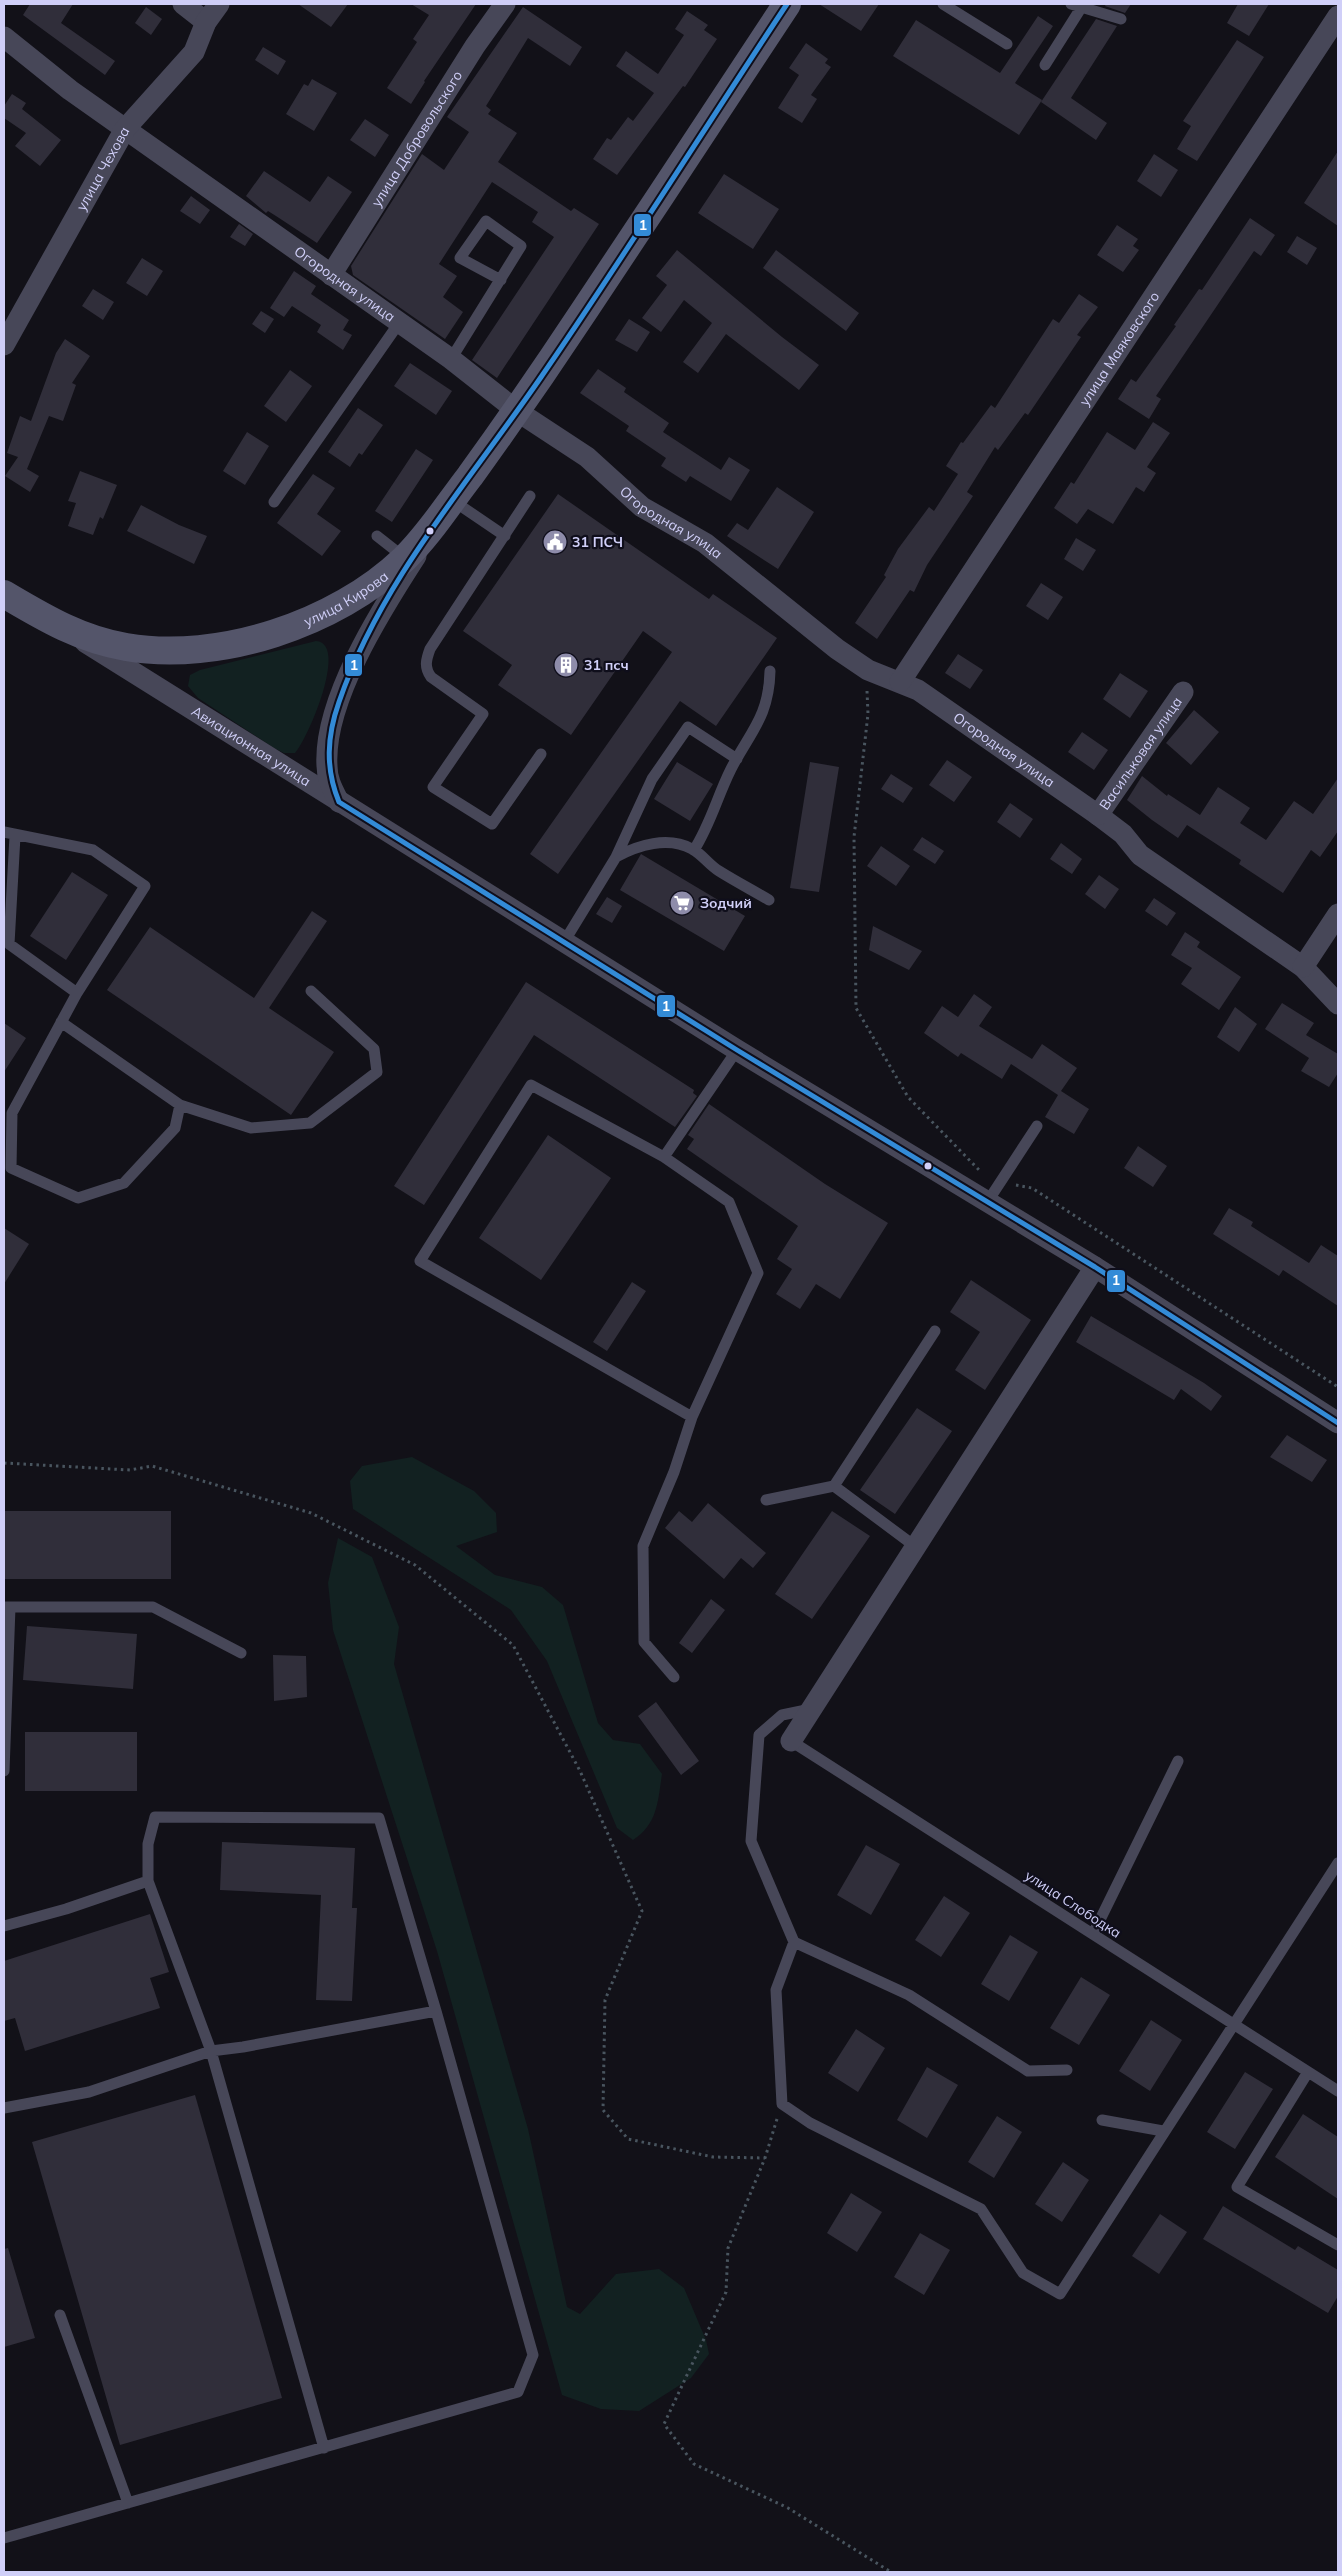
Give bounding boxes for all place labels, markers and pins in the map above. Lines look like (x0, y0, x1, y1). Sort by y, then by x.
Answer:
unlabelled marker (425, 526, 435, 536)
public building icon: 31 ПСЧ (542, 529, 568, 555)
place label: 31 ПСЧ (572, 533, 623, 551)
building icon: 31 псч (553, 652, 579, 678)
place label: 31 псч (584, 656, 629, 674)
supermarket icon: Зодчий (669, 890, 695, 916)
place label: Зодчий (700, 894, 752, 912)
unlabelled marker (923, 1161, 933, 1171)

